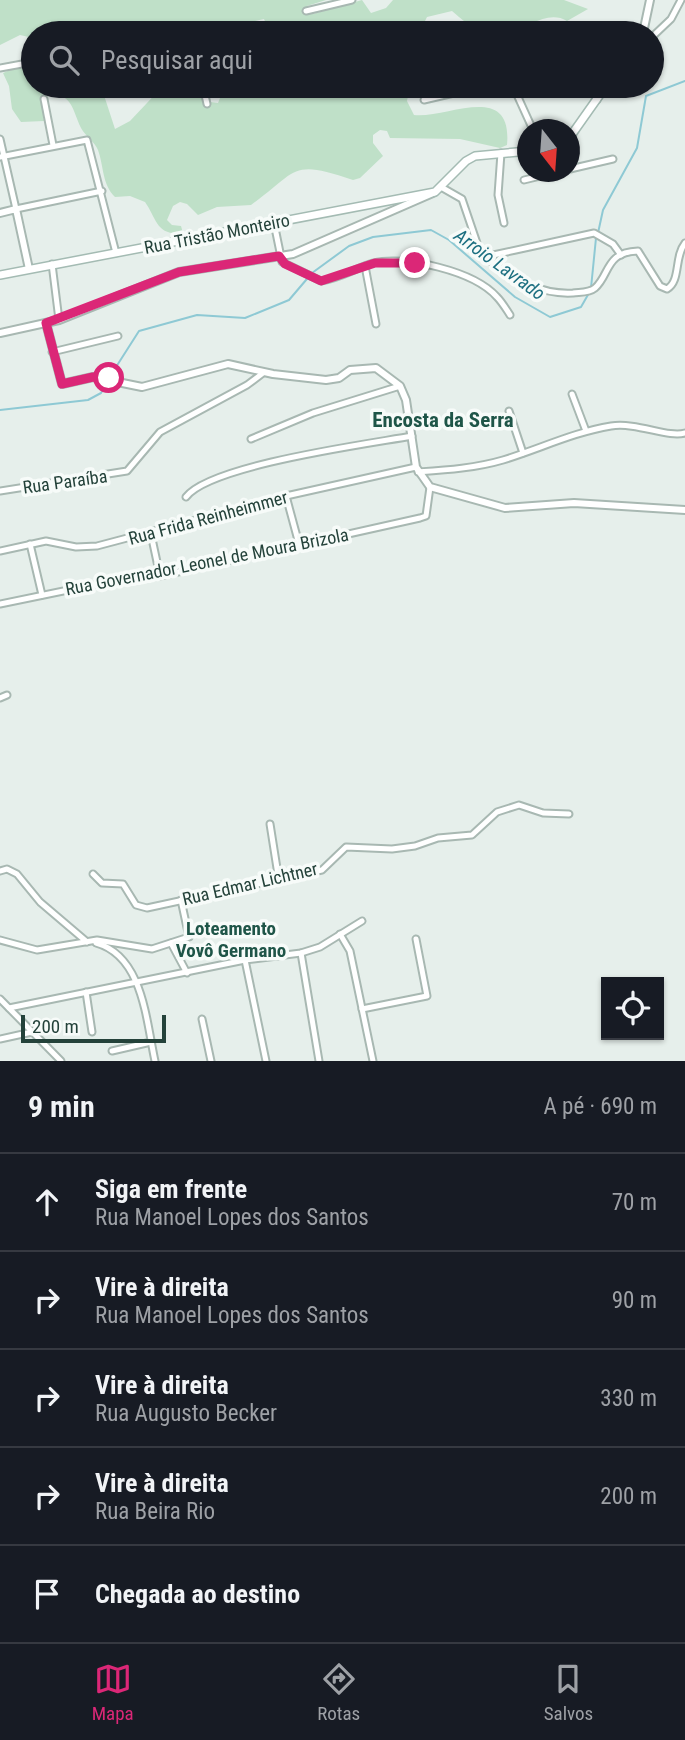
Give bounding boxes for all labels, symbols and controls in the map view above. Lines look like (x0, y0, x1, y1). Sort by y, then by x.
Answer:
search box (21, 21, 664, 98)
icon: search (45, 41, 83, 79)
text: Pesquisar aqui (101, 45, 253, 75)
north arrow (517, 119, 580, 182)
street label: Rua Tristão Monteiro (142, 209, 292, 258)
water label: Arroio Lavrado (449, 223, 550, 305)
route end (399, 247, 430, 278)
route start (93, 362, 124, 393)
district label: Encosta da Serra (372, 408, 514, 432)
street label: Rua Paraíba (21, 465, 108, 498)
street label: Rua Frida Reinheimmer (126, 486, 290, 549)
street label: Rua Governador Leonel de Moura Brizola (63, 524, 350, 599)
street label: Rua Edmar Lichtner (180, 858, 320, 909)
district label: Loteamento Vovô Germano (176, 917, 286, 962)
map controls (601, 977, 664, 1040)
button: locate (601, 977, 664, 1040)
scale bar (21, 1012, 166, 1044)
text: 200 m (32, 1015, 79, 1038)
text: 9 min (28, 1089, 95, 1124)
text: A pé · 690 m (544, 1093, 657, 1120)
text: Siga em frente (95, 1174, 247, 1204)
icon: ahead (28, 1183, 66, 1221)
text: 70 m (612, 1189, 657, 1216)
text: Rua Manoel Lopes dos Santos (95, 1204, 369, 1231)
text: Vire à direita (95, 1272, 229, 1302)
icon: right (28, 1281, 66, 1319)
text: 90 m (612, 1287, 657, 1314)
text: Rua Manoel Lopes dos Santos (95, 1302, 369, 1329)
text: Vire à direita (95, 1370, 229, 1400)
icon: right (28, 1379, 66, 1417)
text: 330 m (600, 1385, 657, 1412)
text: Rua Augusto Becker (95, 1400, 277, 1427)
text: Vire à direita (95, 1468, 229, 1498)
icon: right (28, 1477, 66, 1515)
text: 200 m (600, 1483, 657, 1510)
text: Rua Beira Rio (95, 1498, 215, 1525)
icon: arrive (28, 1575, 66, 1613)
text: Chegada ao destino (95, 1579, 300, 1609)
tab: Mapa (92, 1660, 134, 1725)
tab: Rotas (317, 1660, 360, 1725)
tab: Salvos (544, 1660, 593, 1725)

